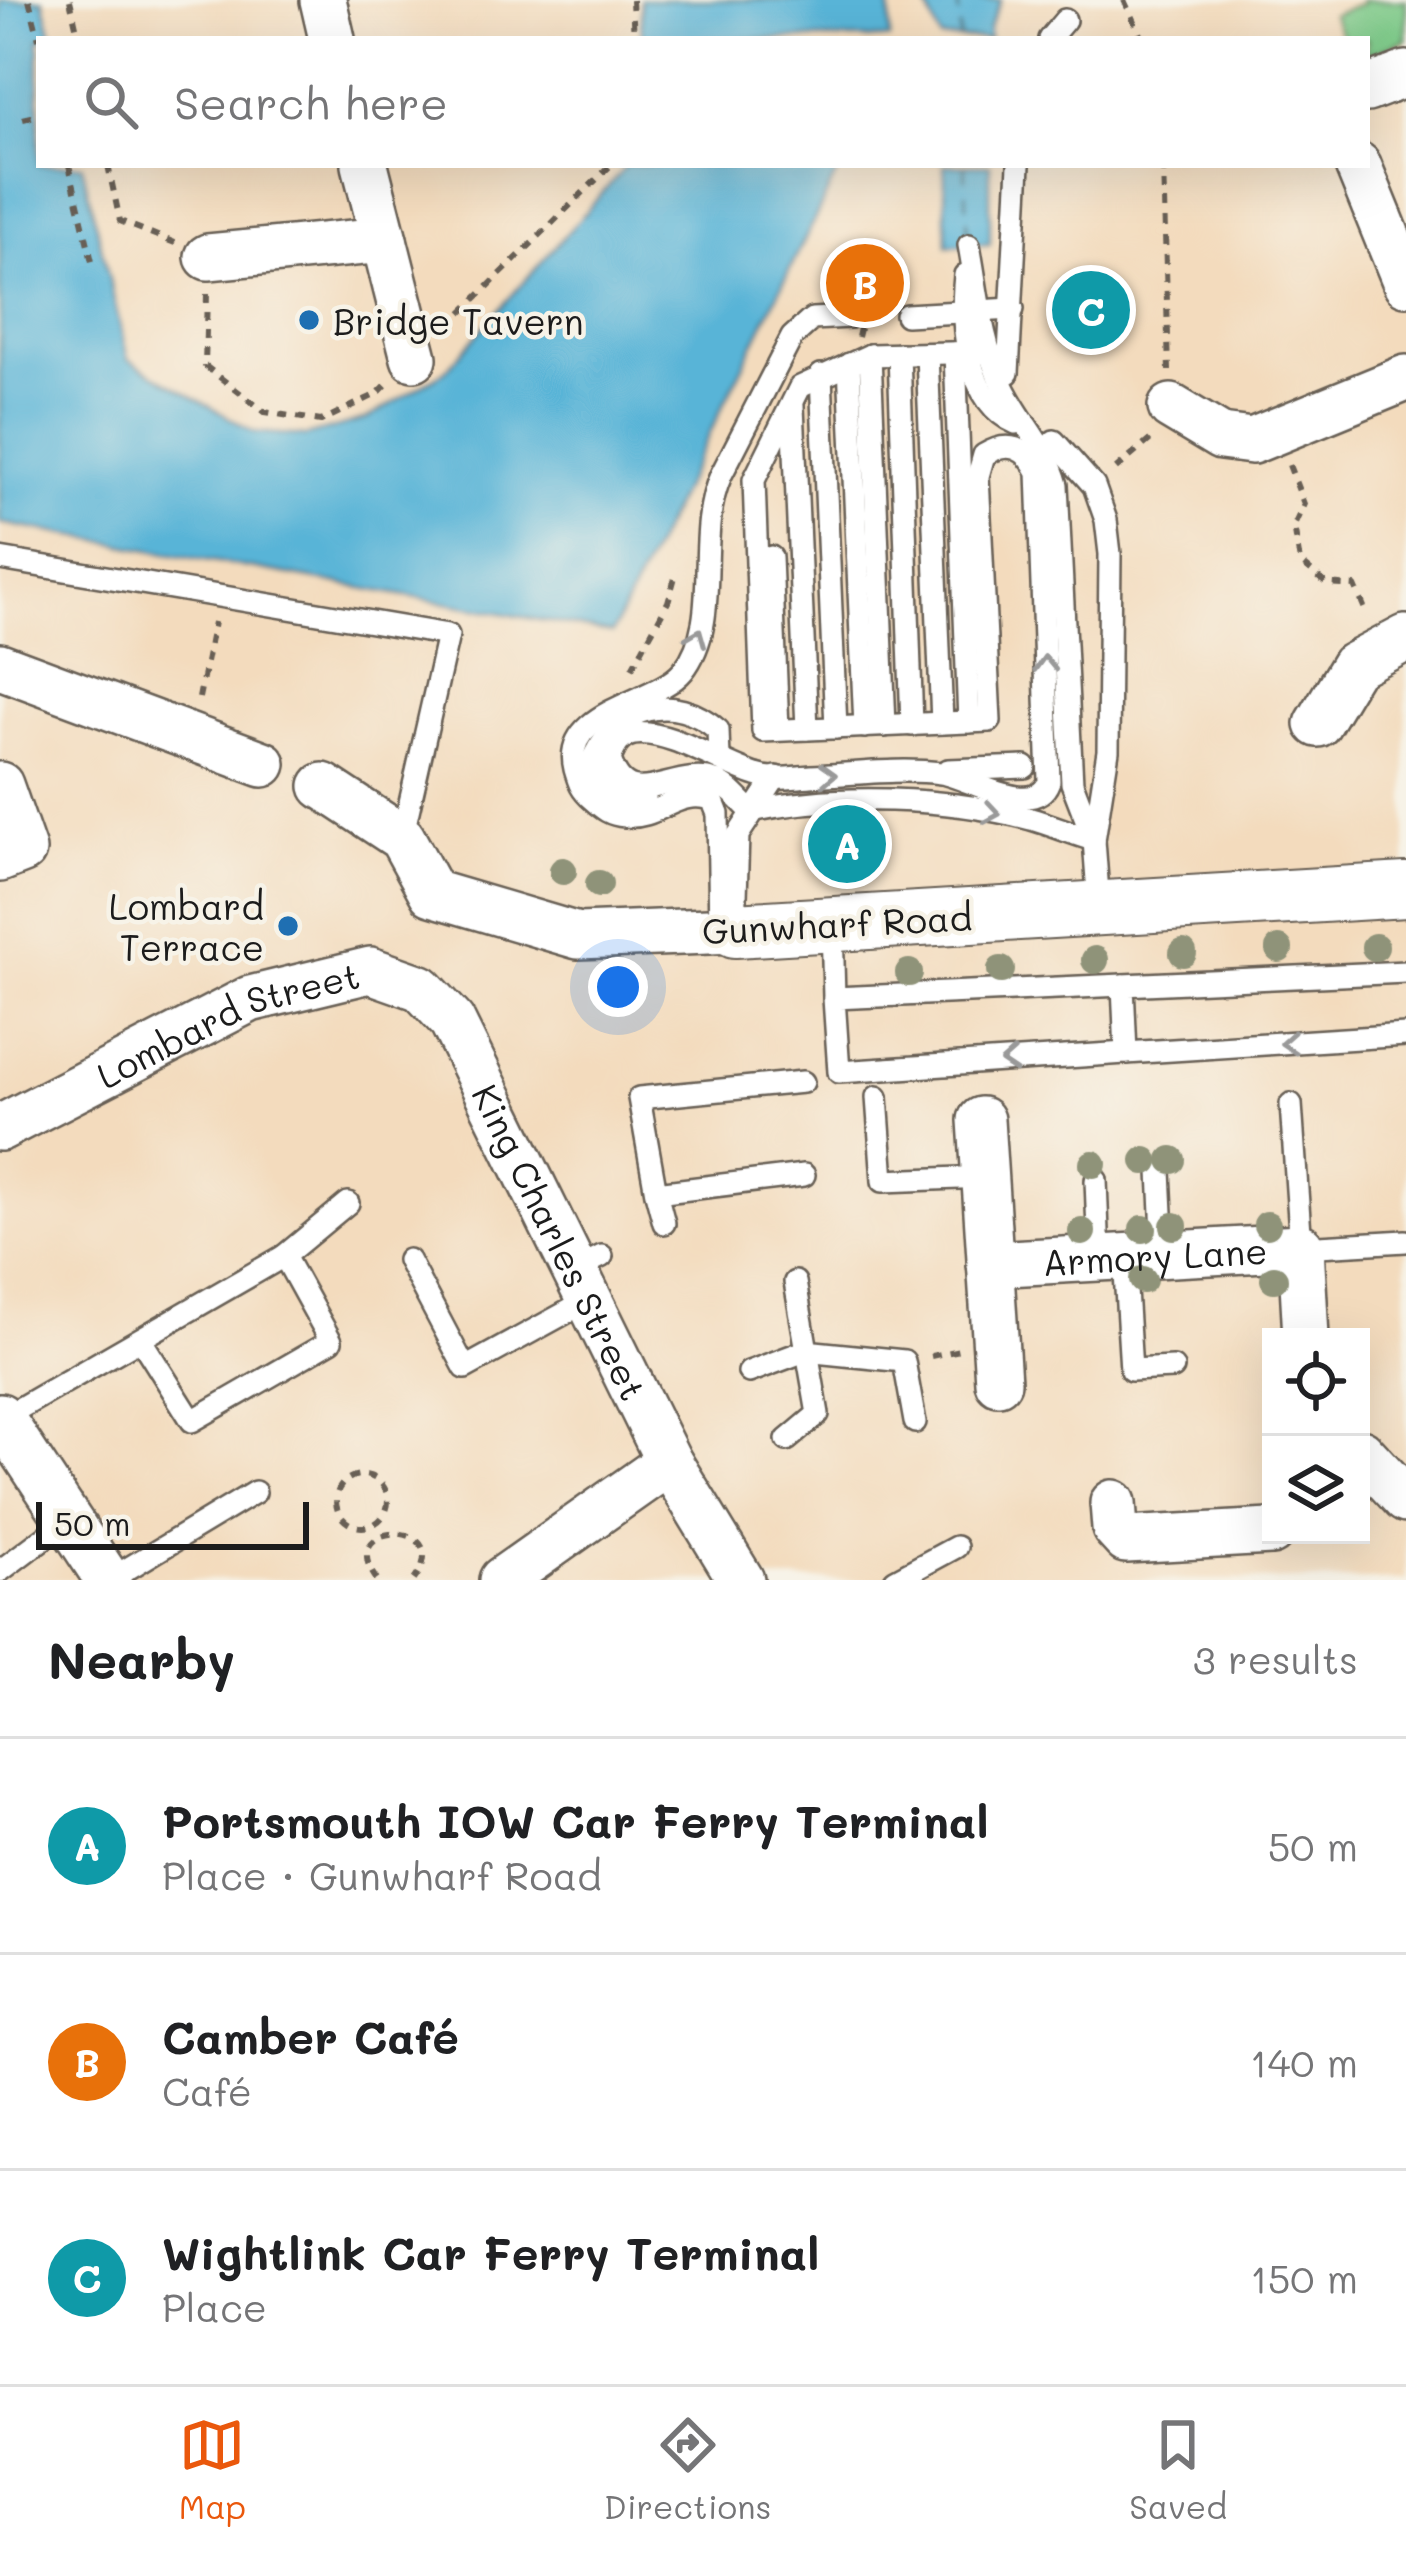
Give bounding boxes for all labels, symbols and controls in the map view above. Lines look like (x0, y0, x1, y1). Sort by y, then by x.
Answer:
search box (36, 36, 1370, 168)
icon: search (78, 69, 144, 135)
text: Search here (174, 73, 448, 131)
pin: B (826, 238, 904, 328)
pin: C (1052, 265, 1130, 355)
place label: Bridge Tavern (333, 297, 584, 344)
marker: Bridge Tavern (296, 307, 322, 333)
one-way arrow (683, 628, 707, 649)
one-way arrow (1032, 654, 1058, 673)
one-way arrow (819, 762, 838, 788)
pin: A (808, 799, 886, 889)
one-way arrow (983, 799, 1002, 825)
place label: Lombard Terrace (109, 882, 264, 970)
street label: Gunwharf Road (701, 892, 973, 954)
marker: Lombard Terrace (275, 913, 301, 939)
street label: Lombard Street (88, 950, 364, 1098)
your location (588, 957, 648, 1017)
one-way arrow (1279, 1029, 1298, 1055)
one-way arrow (999, 1047, 1018, 1073)
street label: King Charles Street (463, 1076, 658, 1408)
street label: Armory Lane (1041, 1225, 1268, 1285)
map controls (1262, 1328, 1370, 1544)
button: locate (1262, 1328, 1370, 1436)
button: layers (1262, 1436, 1370, 1544)
scale bar (36, 1496, 309, 1549)
text: 50 m (54, 1501, 130, 1544)
text: Nearby (48, 1625, 235, 1692)
text: 3 results (1193, 1633, 1358, 1684)
text: Portsmouth IOW Car Ferry Terminal (162, 1791, 989, 1849)
text: A (73, 1820, 101, 1871)
text: 50 m (1268, 1820, 1358, 1871)
text: Place · Gunwharf Road (162, 1849, 602, 1900)
text: Camber Café (162, 2007, 459, 2065)
text: B (74, 2036, 100, 2087)
text: 140 m (1250, 2036, 1358, 2087)
text: Café (162, 2065, 252, 2116)
text: Wightlink Car Ferry Terminal (162, 2223, 819, 2281)
text: C (73, 2252, 101, 2303)
text: 150 m (1250, 2252, 1358, 2303)
text: Place (162, 2281, 267, 2332)
tab: Map (179, 2412, 246, 2527)
tab: Directions (604, 2412, 771, 2527)
tab: Saved (1129, 2412, 1227, 2527)

